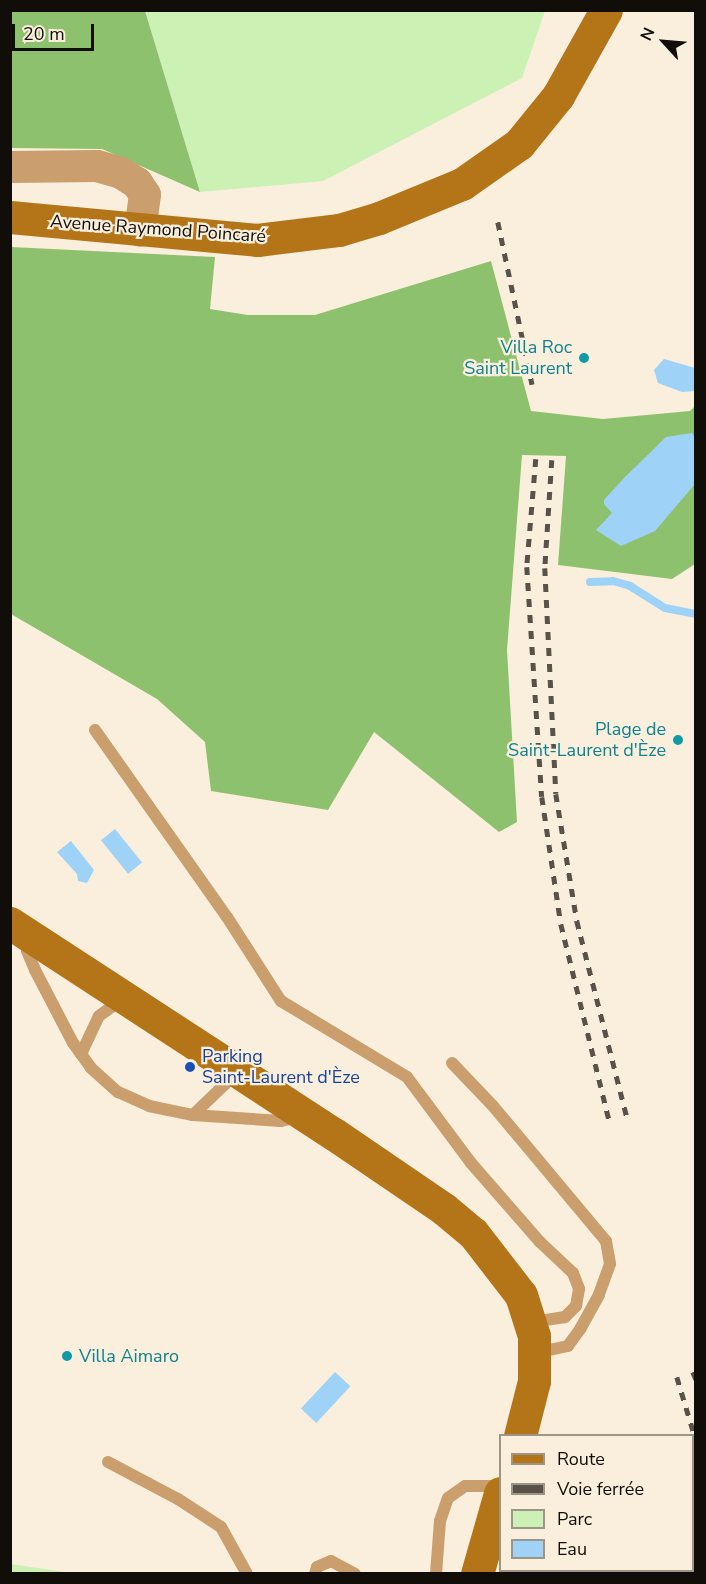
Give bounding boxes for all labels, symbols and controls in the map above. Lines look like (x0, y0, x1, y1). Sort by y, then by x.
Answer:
scale bar (15, 12, 98, 50)
north arrow (634, 12, 694, 72)
text: 20 m (23, 22, 65, 46)
text: N (635, 24, 660, 44)
street label: Avenue Raymond Poincaré (49, 211, 267, 247)
place label: Villa Roc Saint Laurent (464, 337, 572, 380)
marker: Villa Roc Saint Laurent (577, 351, 591, 365)
place label: Plage de Saint-Laurent d'Èze (508, 719, 666, 762)
marker: Plage de Saint-Laurent d'Èze (671, 733, 685, 747)
place label: Parking Saint-Laurent d'Èze (202, 1046, 360, 1088)
marker: Parking Saint-Laurent d'Èze (183, 1060, 197, 1074)
place label: Villa Aimaro (79, 1345, 179, 1367)
marker: Villa Aimaro (60, 1349, 74, 1363)
legend (499, 1434, 694, 1572)
text: Route (557, 1447, 605, 1471)
text: Voie ferrée (557, 1477, 644, 1501)
text: Parc (557, 1507, 592, 1531)
text: Eau (557, 1537, 587, 1561)

